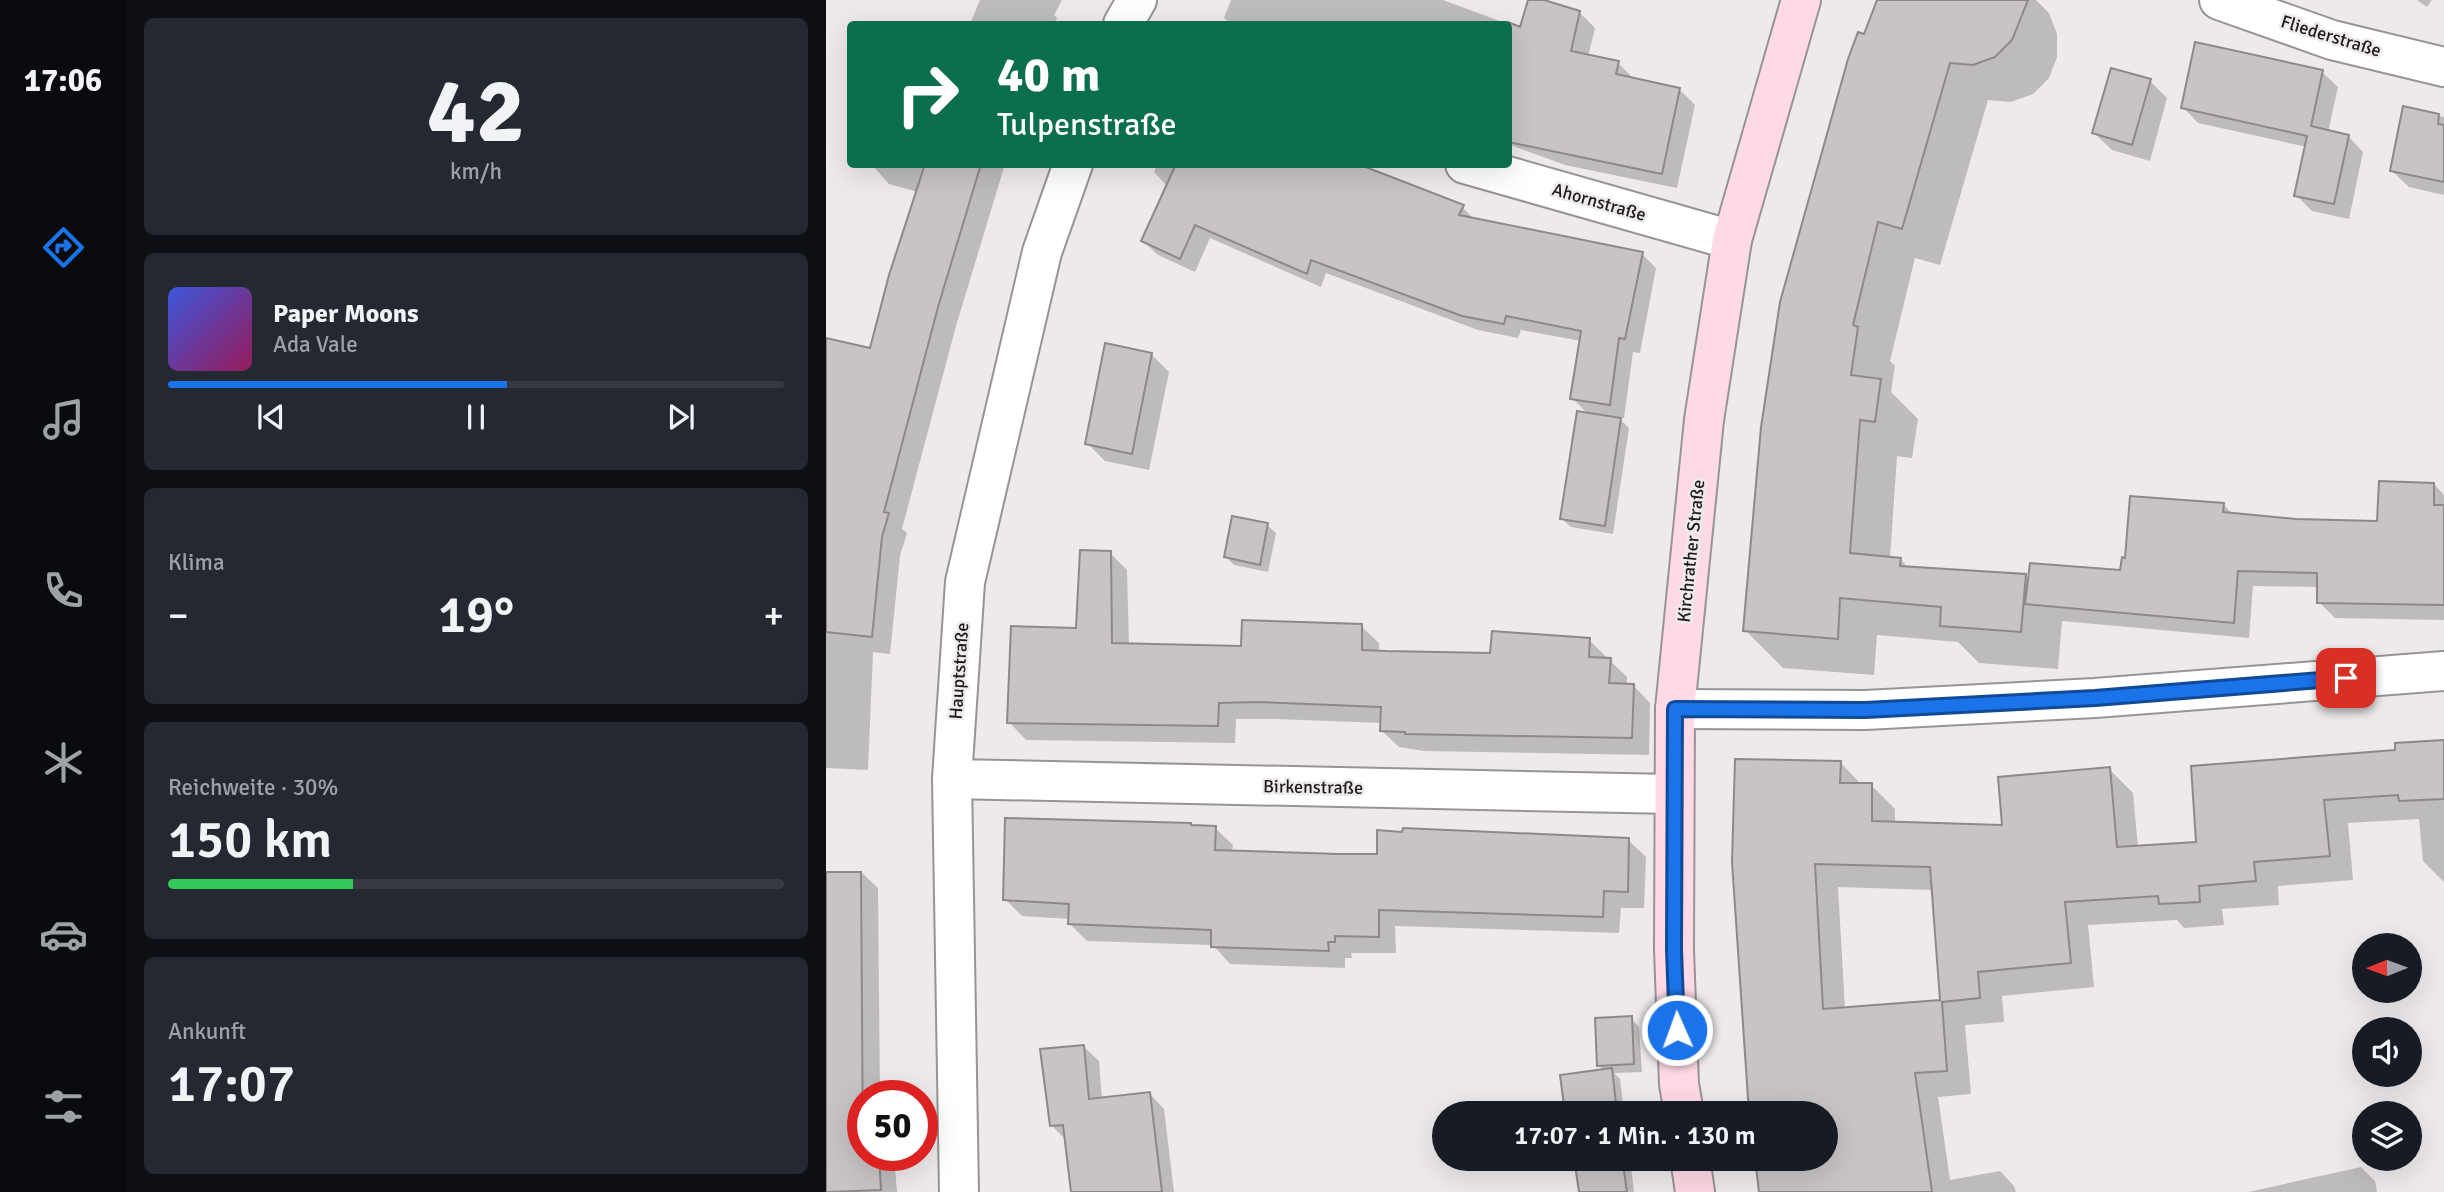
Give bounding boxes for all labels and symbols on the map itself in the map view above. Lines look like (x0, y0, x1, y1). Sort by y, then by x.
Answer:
street label: Fliederstraße (2278, 10, 2384, 62)
street label: Ahornstraße (1549, 178, 1649, 226)
street label: Kirchrather Straße (1673, 478, 1709, 624)
street label: Hauptstraße (945, 622, 973, 720)
pin (2316, 648, 2376, 708)
street label: Birkenstraße (1263, 775, 1363, 799)
north arrow (2352, 933, 2422, 1003)
position arrow (1640, 993, 1714, 1067)
speed limit sign: 50 (847, 1080, 938, 1171)

